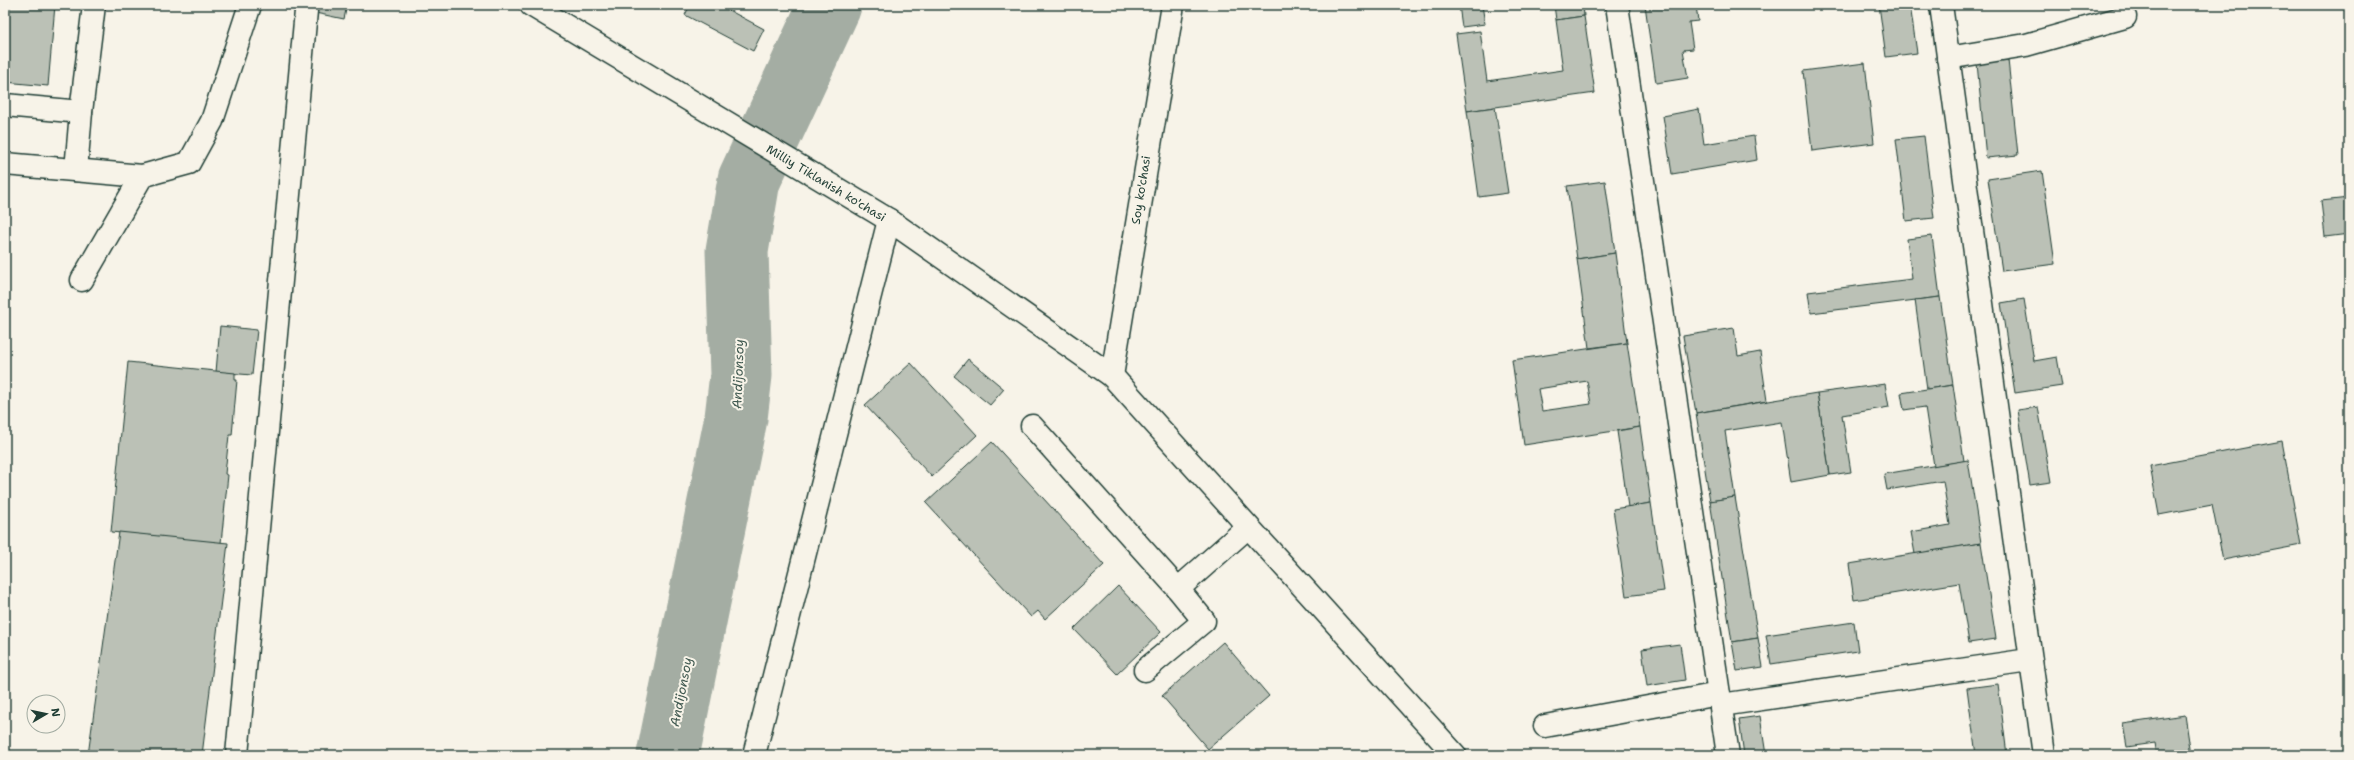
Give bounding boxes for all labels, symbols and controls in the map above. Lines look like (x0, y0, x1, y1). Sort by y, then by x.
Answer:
street label: Milliy Tiklanish ko'chasi (763, 141, 889, 225)
street label: Soy ko'chasi (1128, 154, 1154, 226)
water label: Andijonsoy (728, 339, 748, 409)
water label: Andijonsoy (666, 656, 696, 728)
north arrow (26, 694, 66, 734)
text: N (47, 707, 64, 718)

